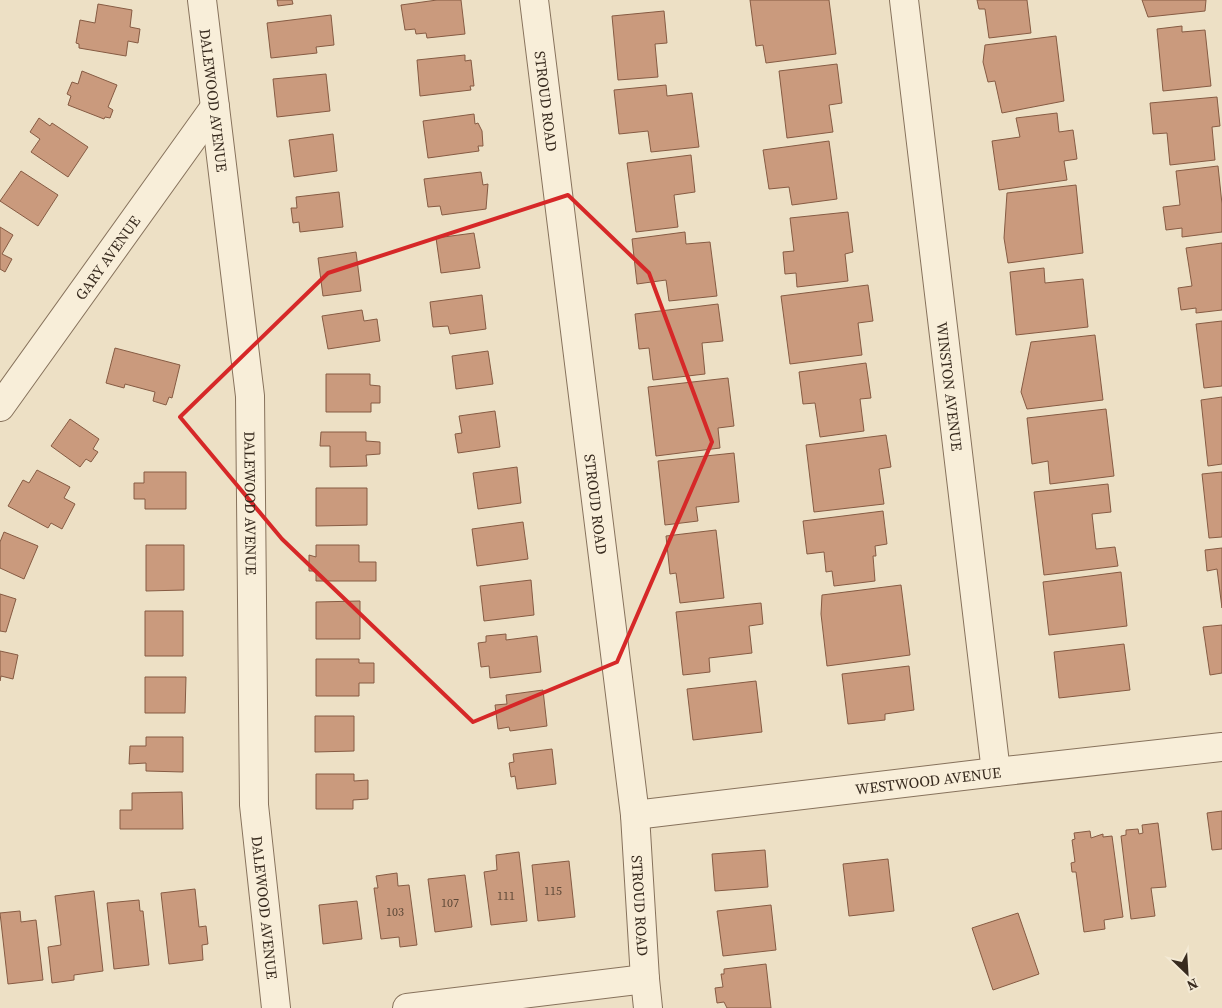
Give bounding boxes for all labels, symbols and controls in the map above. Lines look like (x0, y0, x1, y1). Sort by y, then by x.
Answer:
street label: DALEWOOD AVENUE (195, 28, 233, 173)
street label: STROUD ROAD (530, 50, 563, 153)
street label: GARY AVENUE (70, 211, 145, 304)
street label: WINSTON AVENUE (932, 320, 968, 452)
street label: DALEWOOD AVENUE (240, 431, 262, 575)
street label: STROUD ROAD (580, 453, 613, 556)
street label: WESTWOOD AVENUE (854, 761, 1002, 799)
street label: DALEWOOD AVENUE (247, 835, 283, 980)
street label: STROUD ROAD (627, 855, 654, 957)
house number: 115 (544, 883, 562, 899)
house number: 111 (497, 888, 515, 904)
house number: 107 (441, 895, 459, 911)
house number: 103 (386, 904, 404, 920)
north arrow (1162, 948, 1212, 998)
text: N (1184, 974, 1201, 996)

